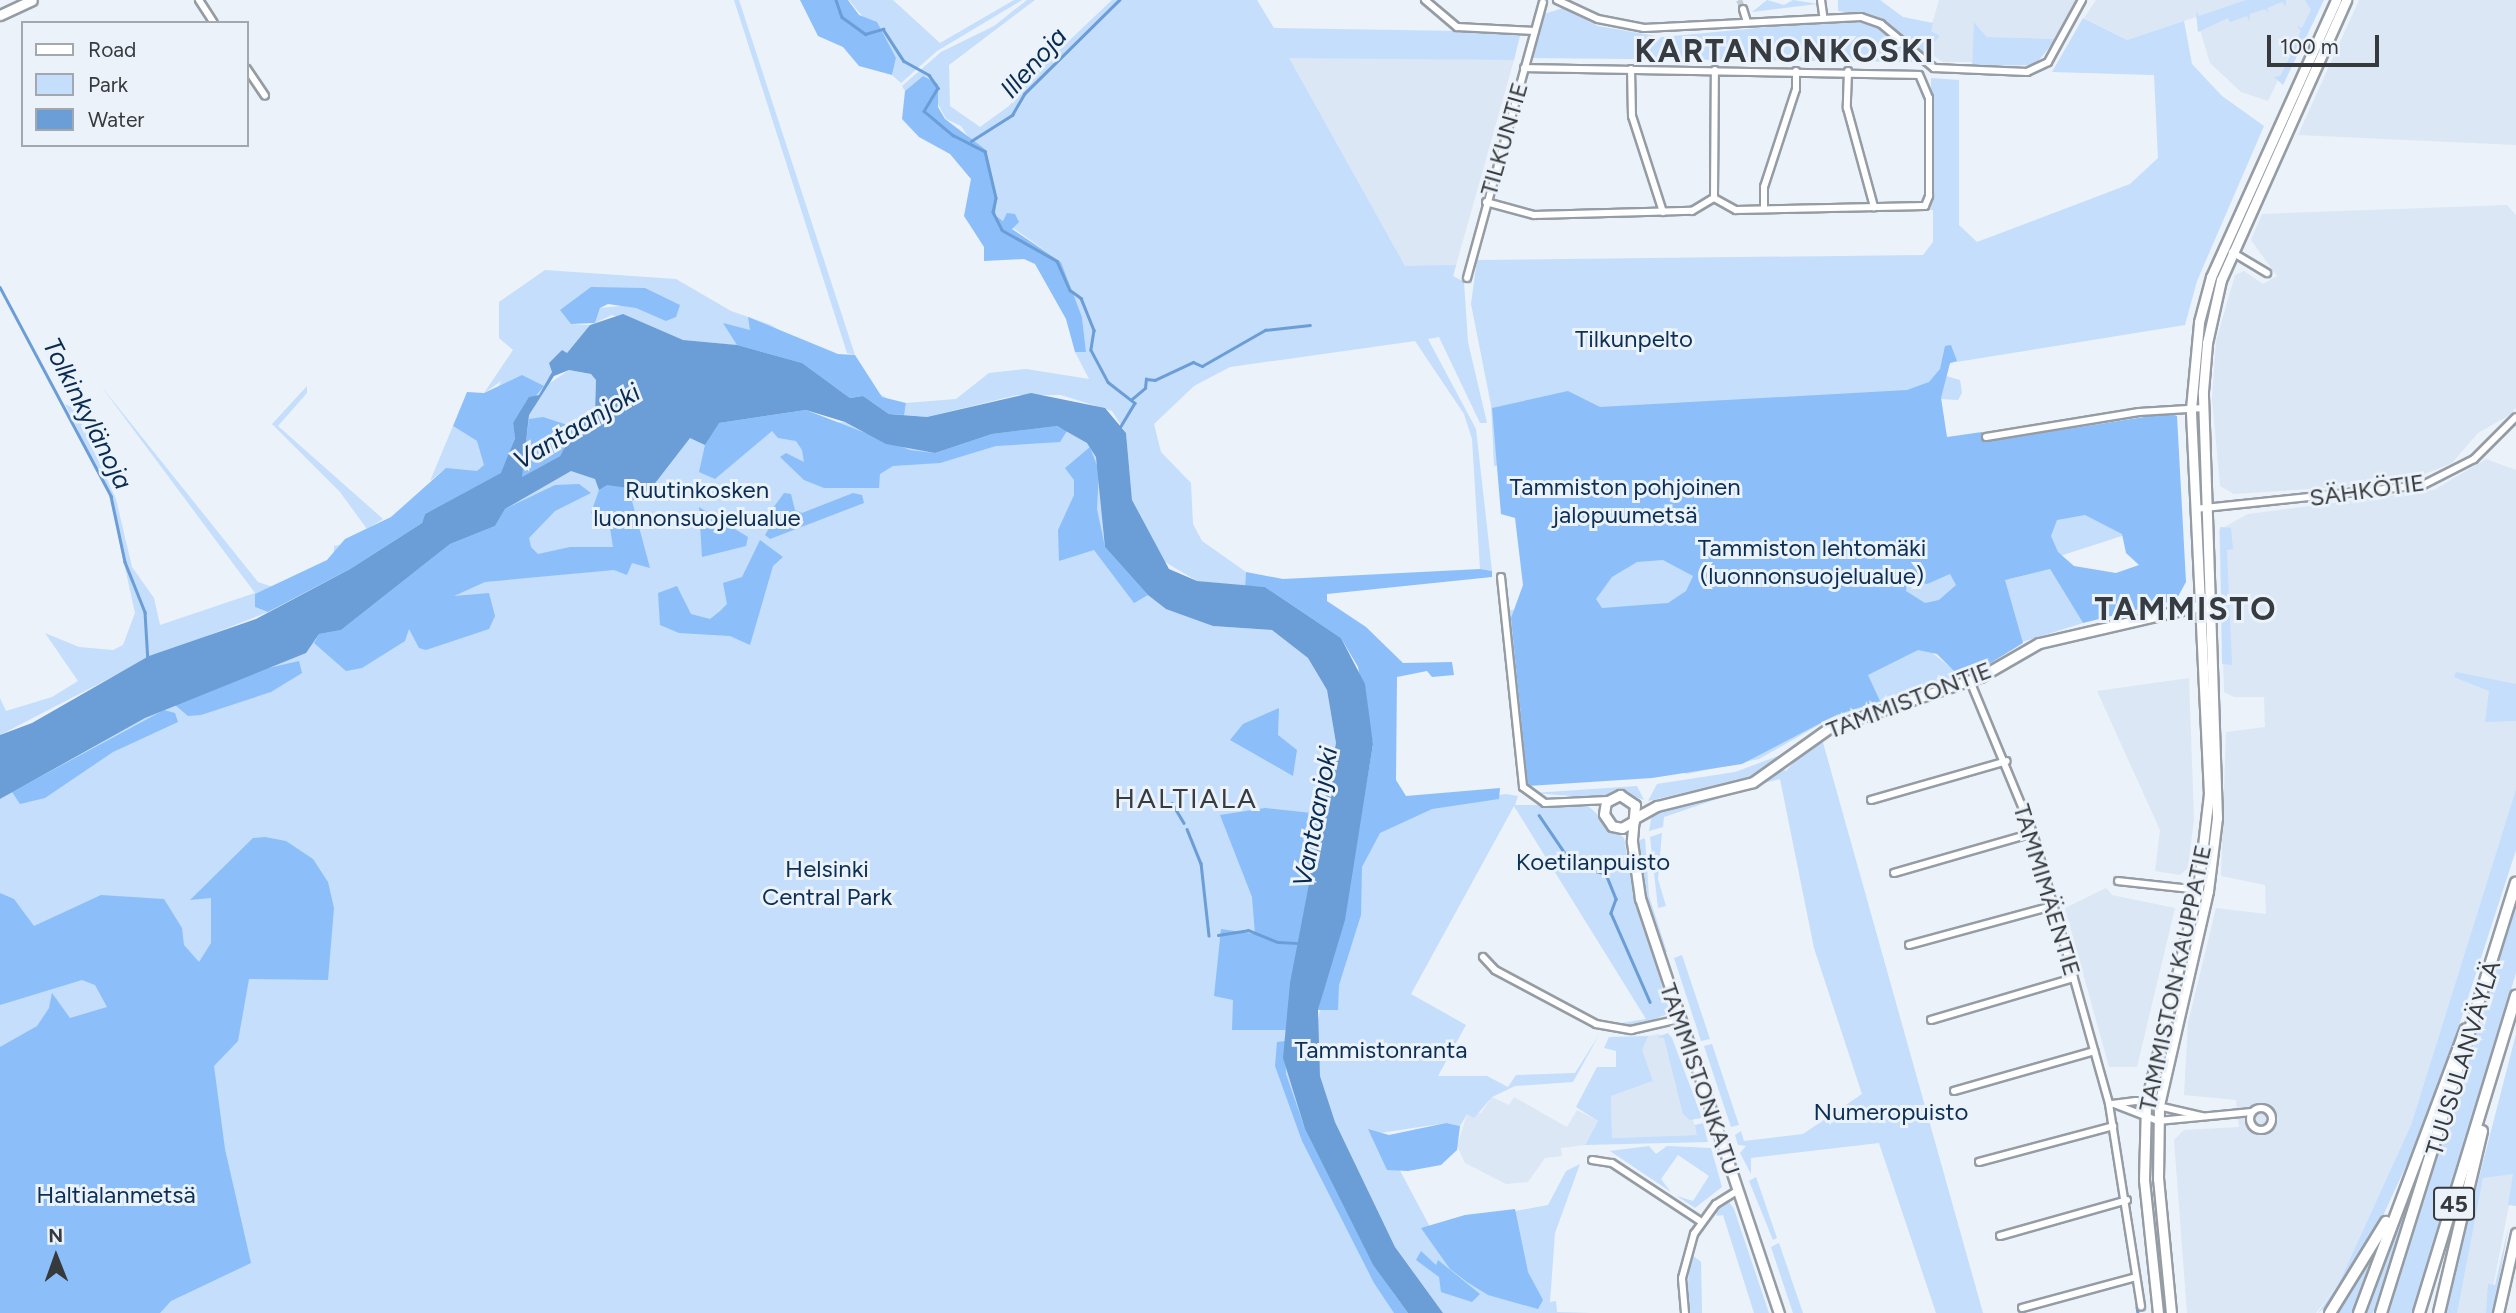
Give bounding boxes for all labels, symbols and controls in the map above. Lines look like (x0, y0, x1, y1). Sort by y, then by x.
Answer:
legend (21, 21, 248, 147)
water label: Illenoja (994, 21, 1074, 105)
scale bar (2271, 21, 2383, 65)
district label: KARTANONKOSKI (1636, 32, 1934, 70)
text: 100 m (2280, 34, 2339, 59)
text: Road (88, 37, 136, 62)
text: Park (88, 72, 128, 97)
street label: TILKUNTIE (1474, 79, 1534, 199)
text: Water (88, 107, 144, 132)
park label: Tilkunpelto (1575, 325, 1693, 353)
water label: Tolkinkylänoja (36, 333, 138, 495)
water label: Vantaanjoki (508, 377, 646, 477)
street label: SÄHKÖTIE (2308, 468, 2426, 512)
park label: Tammiston pohjoinen jalopuumetsä (1509, 473, 1741, 529)
park label: Ruutinkosken luonnonsuojelualue (593, 476, 801, 532)
park label: Tammiston lehtomäki (luonnonsuojelualue) (1698, 534, 1926, 590)
district label: TAMMISTO (2096, 590, 2276, 628)
street label: TAMMISTONTIE (1823, 655, 1995, 745)
water label: Vantaanjoki (1287, 744, 1345, 890)
district label: HALTIALA (1115, 781, 1257, 815)
street label: TAMMIMÄENTIE (2007, 801, 2087, 979)
street label: TAMMISTON KAUPPATIE (2133, 842, 2217, 1114)
park label: Koetilanpuisto (1516, 848, 1670, 876)
park label: Helsinki Central Park (762, 855, 892, 911)
street label: TUUSULANVÄYLÄ (2420, 957, 2506, 1159)
street label: TAMMISTONKATU (1654, 979, 1746, 1179)
park label: Tammistonranta (1295, 1036, 1467, 1064)
park label: Numeropuisto (1814, 1098, 1968, 1126)
park label: Haltialanmetsä (36, 1181, 196, 1209)
road number: 45 (2433, 1184, 2475, 1224)
north arrow (21, 1222, 91, 1292)
text: N (48, 1224, 63, 1247)

